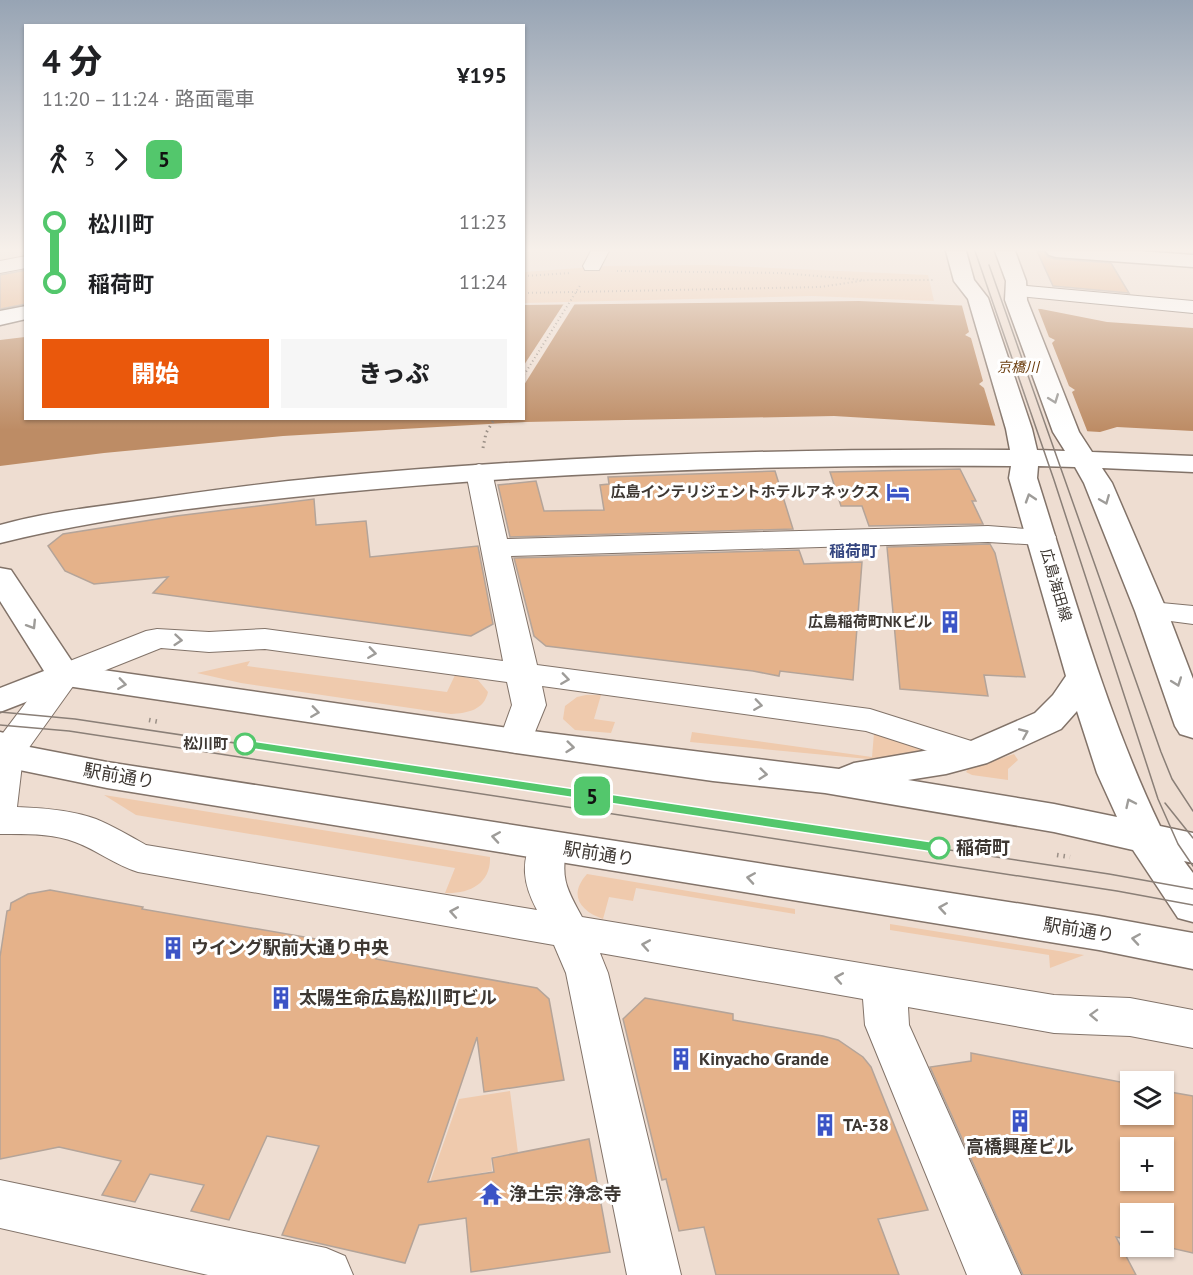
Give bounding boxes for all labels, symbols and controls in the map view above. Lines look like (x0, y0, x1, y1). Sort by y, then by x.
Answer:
text: 4 分 (42, 39, 102, 82)
text: ¥195 (457, 61, 507, 89)
text: 11:20 – 11:24 · 路面電車 (42, 86, 255, 112)
icon: walk (42, 143, 75, 176)
icon: forward (104, 143, 137, 176)
text: 3 (84, 146, 95, 172)
text: 5 (158, 146, 170, 173)
text: 11:23 (459, 209, 507, 235)
text: 松川町 (88, 210, 154, 238)
text: 11:24 (459, 269, 507, 295)
text: 稲荷町 (88, 270, 154, 298)
button: 開始 (42, 339, 269, 408)
button: きっぷ (281, 339, 507, 408)
water label: 京橋川 (997, 358, 1041, 376)
one-way arrow (1046, 393, 1059, 404)
hotel icon: 広島インテリジェントホテルアネックス (885, 479, 911, 505)
place label: 広島インテリジェントホテルアネックス (610, 482, 880, 501)
one-way arrow (1024, 493, 1037, 504)
one-way arrow (1098, 494, 1110, 505)
district label: 稲荷町 (829, 541, 877, 561)
street label: 広島海田線 (1037, 546, 1076, 624)
building icon: 広島稲荷町NKビル (937, 609, 963, 635)
place label: 広島稲荷町NKビル (808, 612, 932, 631)
one-way arrow (25, 619, 36, 630)
one-way arrow (173, 633, 182, 646)
one-way arrow (367, 646, 376, 659)
one-way arrow (560, 672, 570, 684)
one-way arrow (1170, 676, 1182, 687)
one-way arrow (117, 677, 126, 689)
one-way arrow (754, 698, 763, 710)
one-way arrow (310, 705, 319, 717)
one-way arrow (1018, 728, 1029, 740)
marker: 松川町 (234, 733, 256, 755)
place label: 松川町 (183, 734, 228, 753)
one-way arrow (565, 740, 575, 753)
street label: 駅前通り (82, 758, 157, 793)
one-way arrow (759, 767, 768, 780)
line badge: 5 (572, 776, 612, 816)
text: 5 (586, 783, 598, 810)
one-way arrow (1125, 798, 1137, 809)
one-way arrow (491, 832, 500, 844)
place label: 稲荷町 (956, 836, 1010, 859)
street label: 駅前通り (562, 837, 636, 870)
marker: 稲荷町 (928, 837, 950, 859)
one-way arrow (746, 872, 755, 884)
one-way arrow (939, 903, 948, 915)
one-way arrow (450, 906, 460, 919)
street label: 駅前通り (1042, 913, 1116, 946)
one-way arrow (1131, 933, 1141, 946)
building icon: ウイング駅前大通り中央 (160, 935, 186, 961)
place label: ウイング駅前大通り中央 (191, 936, 389, 959)
one-way arrow (642, 939, 652, 952)
one-way arrow (834, 972, 843, 984)
building icon: 太陽生命広島松川町ビル (268, 985, 294, 1011)
place label: 太陽生命広島松川町ビル (299, 986, 497, 1009)
one-way arrow (1089, 1009, 1098, 1022)
building icon: Kinyacho Grande (668, 1046, 694, 1072)
place label: Kinyacho Grande (699, 1047, 829, 1070)
map controls (1120, 1071, 1174, 1257)
button: layers (1120, 1071, 1174, 1125)
building icon: 高橋興産ビル (1007, 1108, 1033, 1134)
building icon: TA-38 (812, 1112, 838, 1138)
place label: TA-38 (843, 1113, 889, 1136)
place label: 高橋興産ビル (966, 1135, 1074, 1158)
button: + (1120, 1137, 1174, 1191)
temple icon: 浄土宗 浄念寺 (478, 1181, 504, 1207)
place label: 浄土宗 浄念寺 (509, 1182, 622, 1205)
button: − (1120, 1203, 1174, 1257)

